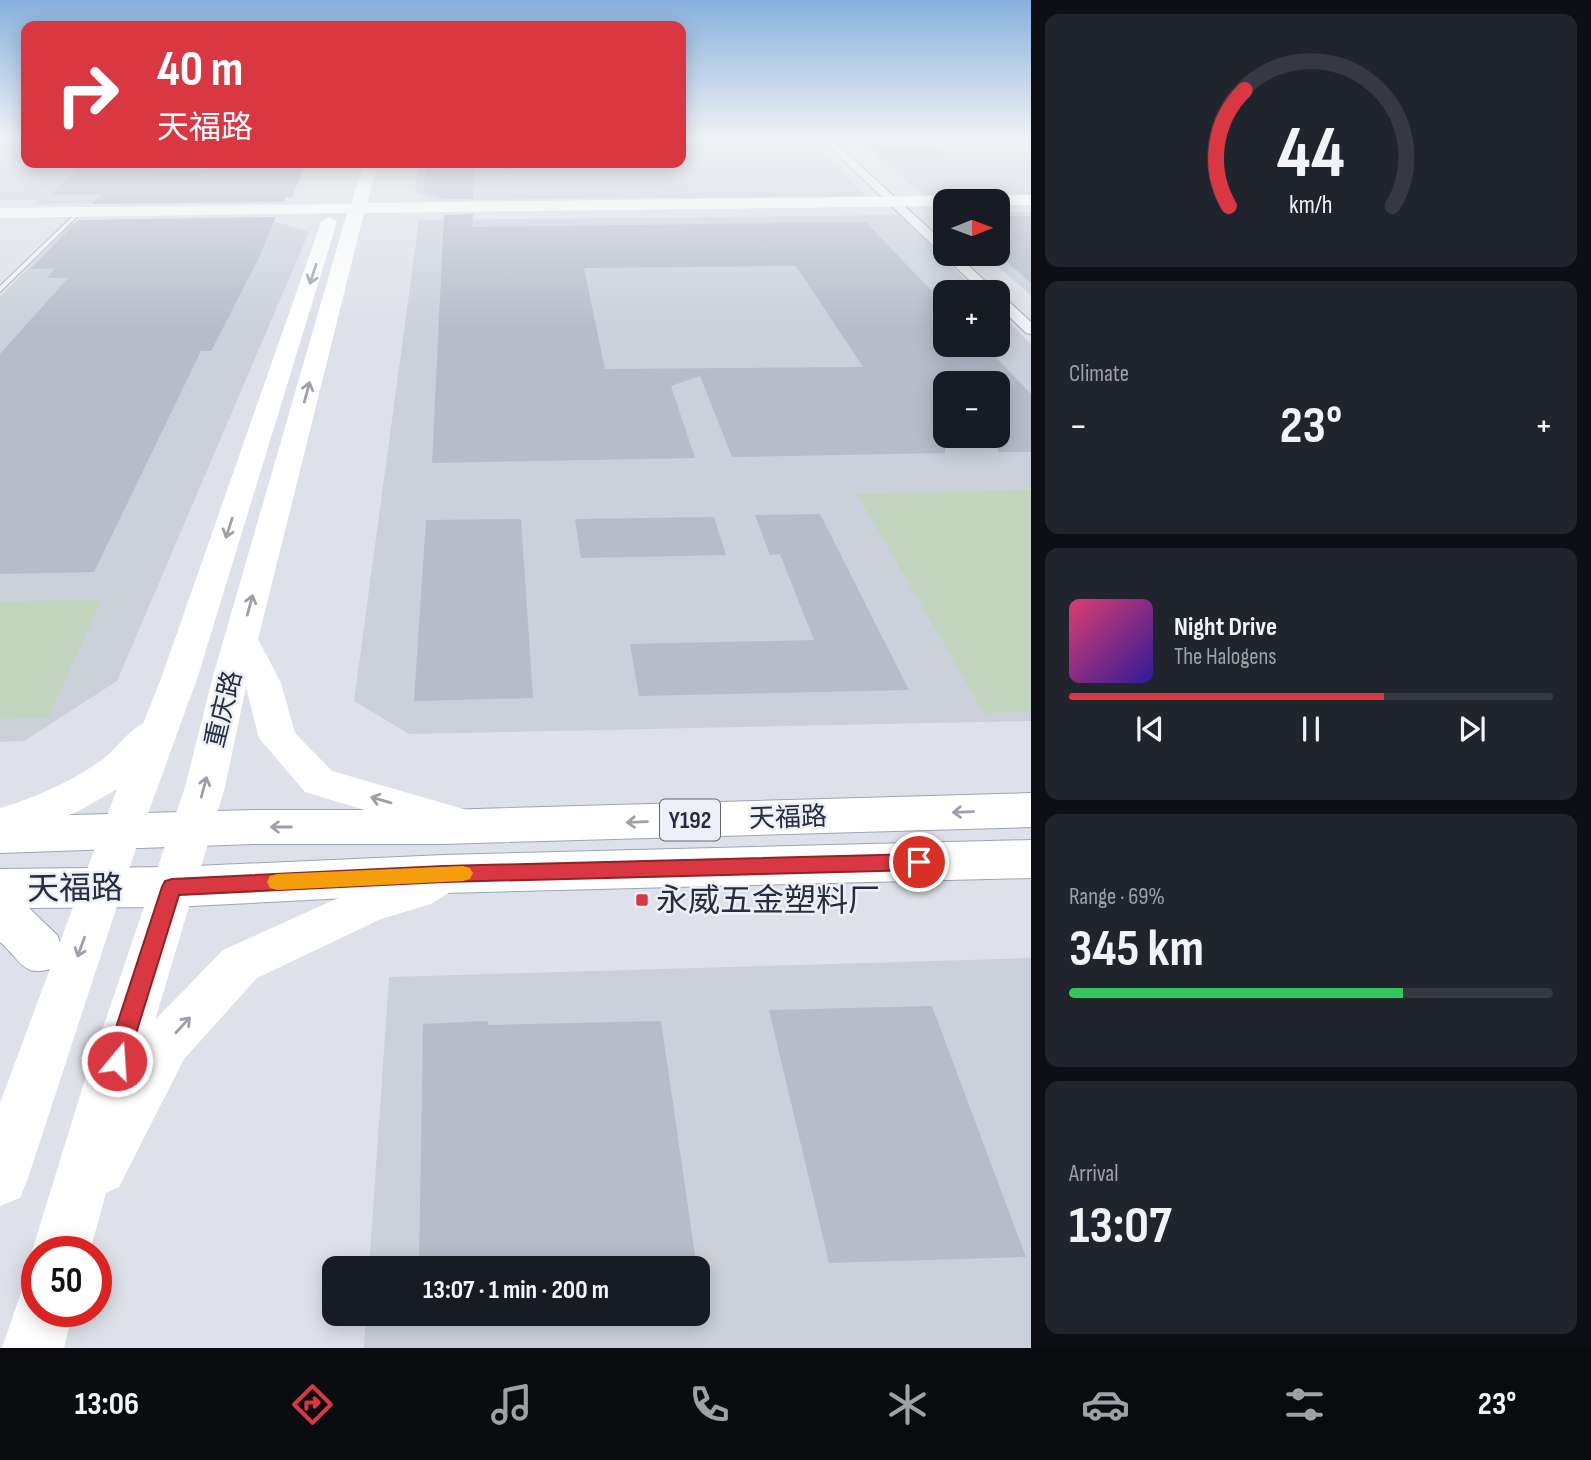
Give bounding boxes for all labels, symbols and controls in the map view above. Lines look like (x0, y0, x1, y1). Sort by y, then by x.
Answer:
text: 40 m (157, 41, 243, 100)
icon: right (42, 49, 133, 140)
text: 天福路 (157, 109, 253, 148)
text: 44 (1277, 111, 1345, 199)
north arrow (933, 189, 1010, 266)
map controls (933, 189, 1010, 448)
text: km/h (1289, 190, 1333, 221)
one-way arrow (306, 263, 319, 285)
button: + (933, 280, 1010, 357)
text: Climate (1069, 360, 1129, 388)
button: − (933, 371, 1010, 448)
one-way arrow (301, 381, 314, 404)
text: 23° (1280, 395, 1342, 458)
text: − (1069, 404, 1088, 449)
text: + (1534, 404, 1553, 449)
one-way arrow (222, 517, 234, 539)
one-way arrow (244, 594, 257, 617)
text: Night Drive (1174, 612, 1277, 643)
text: The Halogens (1174, 643, 1277, 671)
street label: 重庆路 (200, 668, 249, 751)
icon: previous (1131, 710, 1169, 748)
icon: pause (1292, 710, 1330, 748)
icon: next (1453, 710, 1491, 748)
one-way arrow (198, 777, 211, 799)
one-way arrow (370, 793, 393, 806)
road number: Y192 (660, 800, 720, 840)
street label: 天福路 (749, 802, 828, 835)
one-way arrow (952, 805, 975, 819)
one-way arrow (626, 815, 649, 828)
one-way arrow (270, 820, 293, 834)
pin (889, 832, 949, 892)
icon: arrive (900, 843, 938, 881)
street label: 天福路 (27, 869, 123, 910)
place label: 永威五金塑料厂 (656, 882, 880, 921)
text: Range · 69% (1069, 883, 1165, 911)
marker: 永威五金塑料厂 (634, 892, 650, 908)
text: 345 km (1069, 918, 1204, 981)
one-way arrow (74, 936, 86, 958)
one-way arrow (174, 1017, 191, 1034)
position arrow (80, 1024, 154, 1098)
text: Arrival (1069, 1160, 1118, 1188)
text: 13:07 (1069, 1195, 1172, 1258)
speed limit sign: 50 (21, 1236, 112, 1327)
text: 13:07 · 1 min · 200 m (423, 1275, 609, 1306)
icon: directions (288, 1380, 337, 1429)
icon: music (487, 1380, 536, 1429)
icon: phone (685, 1380, 734, 1429)
icon: climate (883, 1380, 932, 1429)
icon: car (1081, 1380, 1130, 1429)
icon: filters (1280, 1380, 1329, 1429)
text: 13:06 (75, 1385, 139, 1424)
text: 23° (1478, 1385, 1516, 1424)

